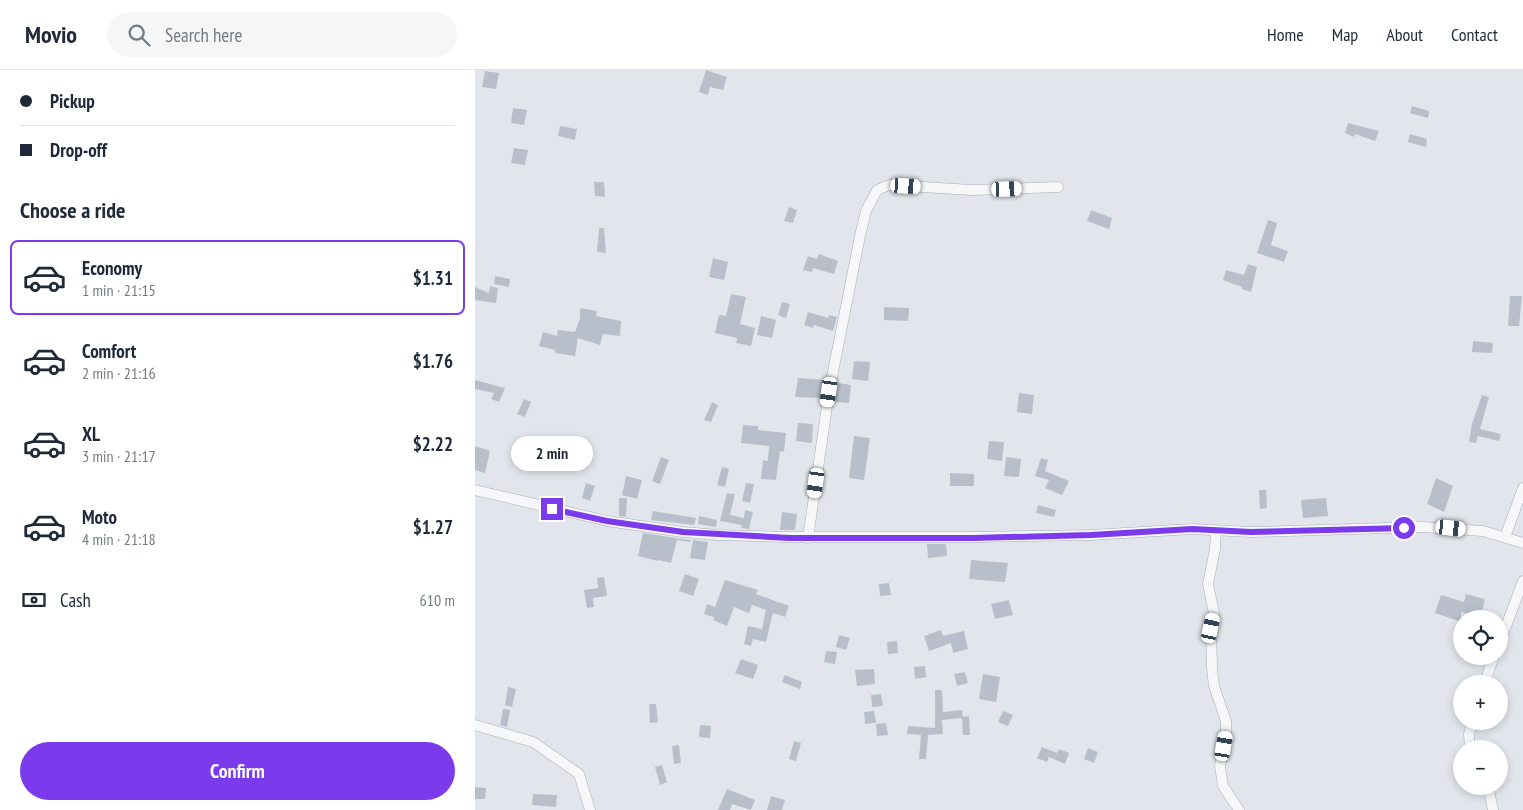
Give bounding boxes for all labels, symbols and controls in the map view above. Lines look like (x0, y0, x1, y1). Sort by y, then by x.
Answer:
search box (107, 12, 457, 57)
text: Movio (25, 19, 77, 50)
icon: search (125, 21, 153, 49)
text: Search here (165, 23, 242, 47)
text: Home (1267, 23, 1304, 46)
text: Map (1332, 23, 1358, 46)
text: About (1386, 23, 1423, 46)
text: Contact (1451, 23, 1498, 46)
text: Pickup (50, 89, 95, 113)
text: Drop-off (50, 138, 107, 162)
car (890, 178, 921, 194)
car (991, 181, 1022, 197)
text: Choose a ride (20, 196, 125, 224)
icon: car (22, 255, 67, 300)
text: Economy (82, 256, 142, 280)
text: $1.31 (413, 266, 453, 290)
text: 1 min · 21:15 (82, 280, 156, 300)
icon: car (22, 338, 67, 383)
text: Comfort (82, 339, 136, 363)
text: $1.76 (413, 349, 453, 373)
text: 2 min · 21:16 (82, 363, 156, 383)
car (819, 376, 838, 408)
icon: car (22, 421, 67, 466)
text: XL (82, 422, 100, 446)
text: $2.22 (413, 432, 453, 456)
callout: 2 min (511, 436, 593, 472)
text: 2 min (536, 443, 568, 463)
text: 3 min · 21:17 (82, 446, 156, 466)
car (806, 467, 825, 499)
route end (541, 498, 563, 520)
icon: car (22, 504, 67, 549)
text: Moto (82, 505, 117, 529)
text: $1.27 (413, 515, 453, 539)
route start (1393, 517, 1415, 539)
car (1435, 519, 1466, 537)
text: 4 min · 21:18 (82, 529, 156, 549)
icon: cash (20, 586, 48, 614)
text: Cash (60, 588, 91, 612)
text: 610 m (420, 590, 455, 610)
map controls (1453, 610, 1508, 795)
button: locate (1453, 610, 1508, 665)
car (1200, 612, 1221, 644)
button: + (1453, 675, 1508, 730)
car (1214, 730, 1233, 762)
button: − (1453, 740, 1508, 795)
button: Confirm (20, 742, 455, 800)

